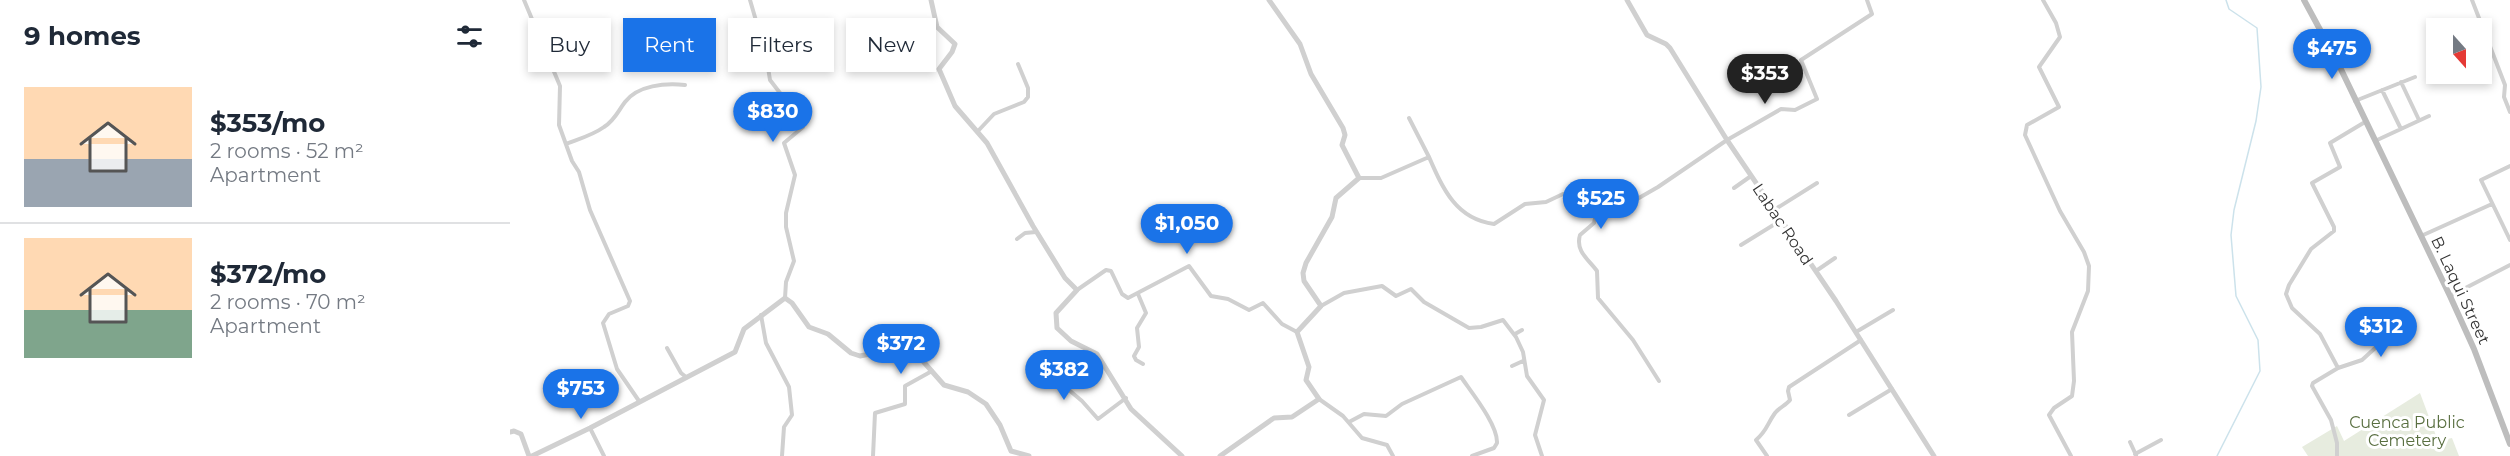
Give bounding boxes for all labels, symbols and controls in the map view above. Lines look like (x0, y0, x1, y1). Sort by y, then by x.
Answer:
chip: Buy (528, 18, 611, 72)
chip: Rent (623, 18, 716, 72)
chip: Filters (728, 18, 834, 72)
chip: New (846, 18, 936, 72)
north arrow (2426, 18, 2492, 84)
map controls (2426, 18, 2492, 84)
text: 9 homes (24, 20, 141, 52)
icon: filters (453, 20, 486, 53)
pin: $475 (2296, 29, 2368, 80)
text: $475 (2307, 36, 2357, 60)
pin: $353 (1729, 54, 1801, 105)
text: $353 (1741, 61, 1789, 85)
pin: $830 (737, 92, 809, 143)
text: $830 (747, 99, 799, 123)
text: $353/mo (210, 107, 325, 139)
icon: home (72, 111, 144, 183)
text: 2 rooms · 52 m² (210, 139, 364, 163)
text: Apartment (210, 163, 321, 187)
pin: $525 (1565, 179, 1637, 230)
street label: Labac Road (1748, 180, 1817, 269)
text: $525 (1577, 186, 1625, 210)
pin: $1,050 (1138, 204, 1236, 255)
text: $1,050 (1155, 211, 1219, 235)
street label: B. Laqui Street (2427, 233, 2494, 348)
text: $372/mo (210, 258, 326, 290)
icon: home (72, 262, 144, 334)
text: 2 rooms · 70 m² (210, 290, 366, 314)
pin: $312 (2345, 307, 2417, 358)
text: Apartment (210, 314, 321, 338)
text: $312 (2359, 314, 2403, 338)
pin: $372 (865, 324, 937, 375)
text: $372 (877, 331, 925, 355)
pin: $382 (1028, 350, 1100, 401)
text: $382 (1039, 357, 1089, 381)
pin: $753 (545, 369, 617, 420)
text: $753 (557, 376, 605, 400)
park label: Cuenca Public Cemetery (2349, 413, 2465, 450)

